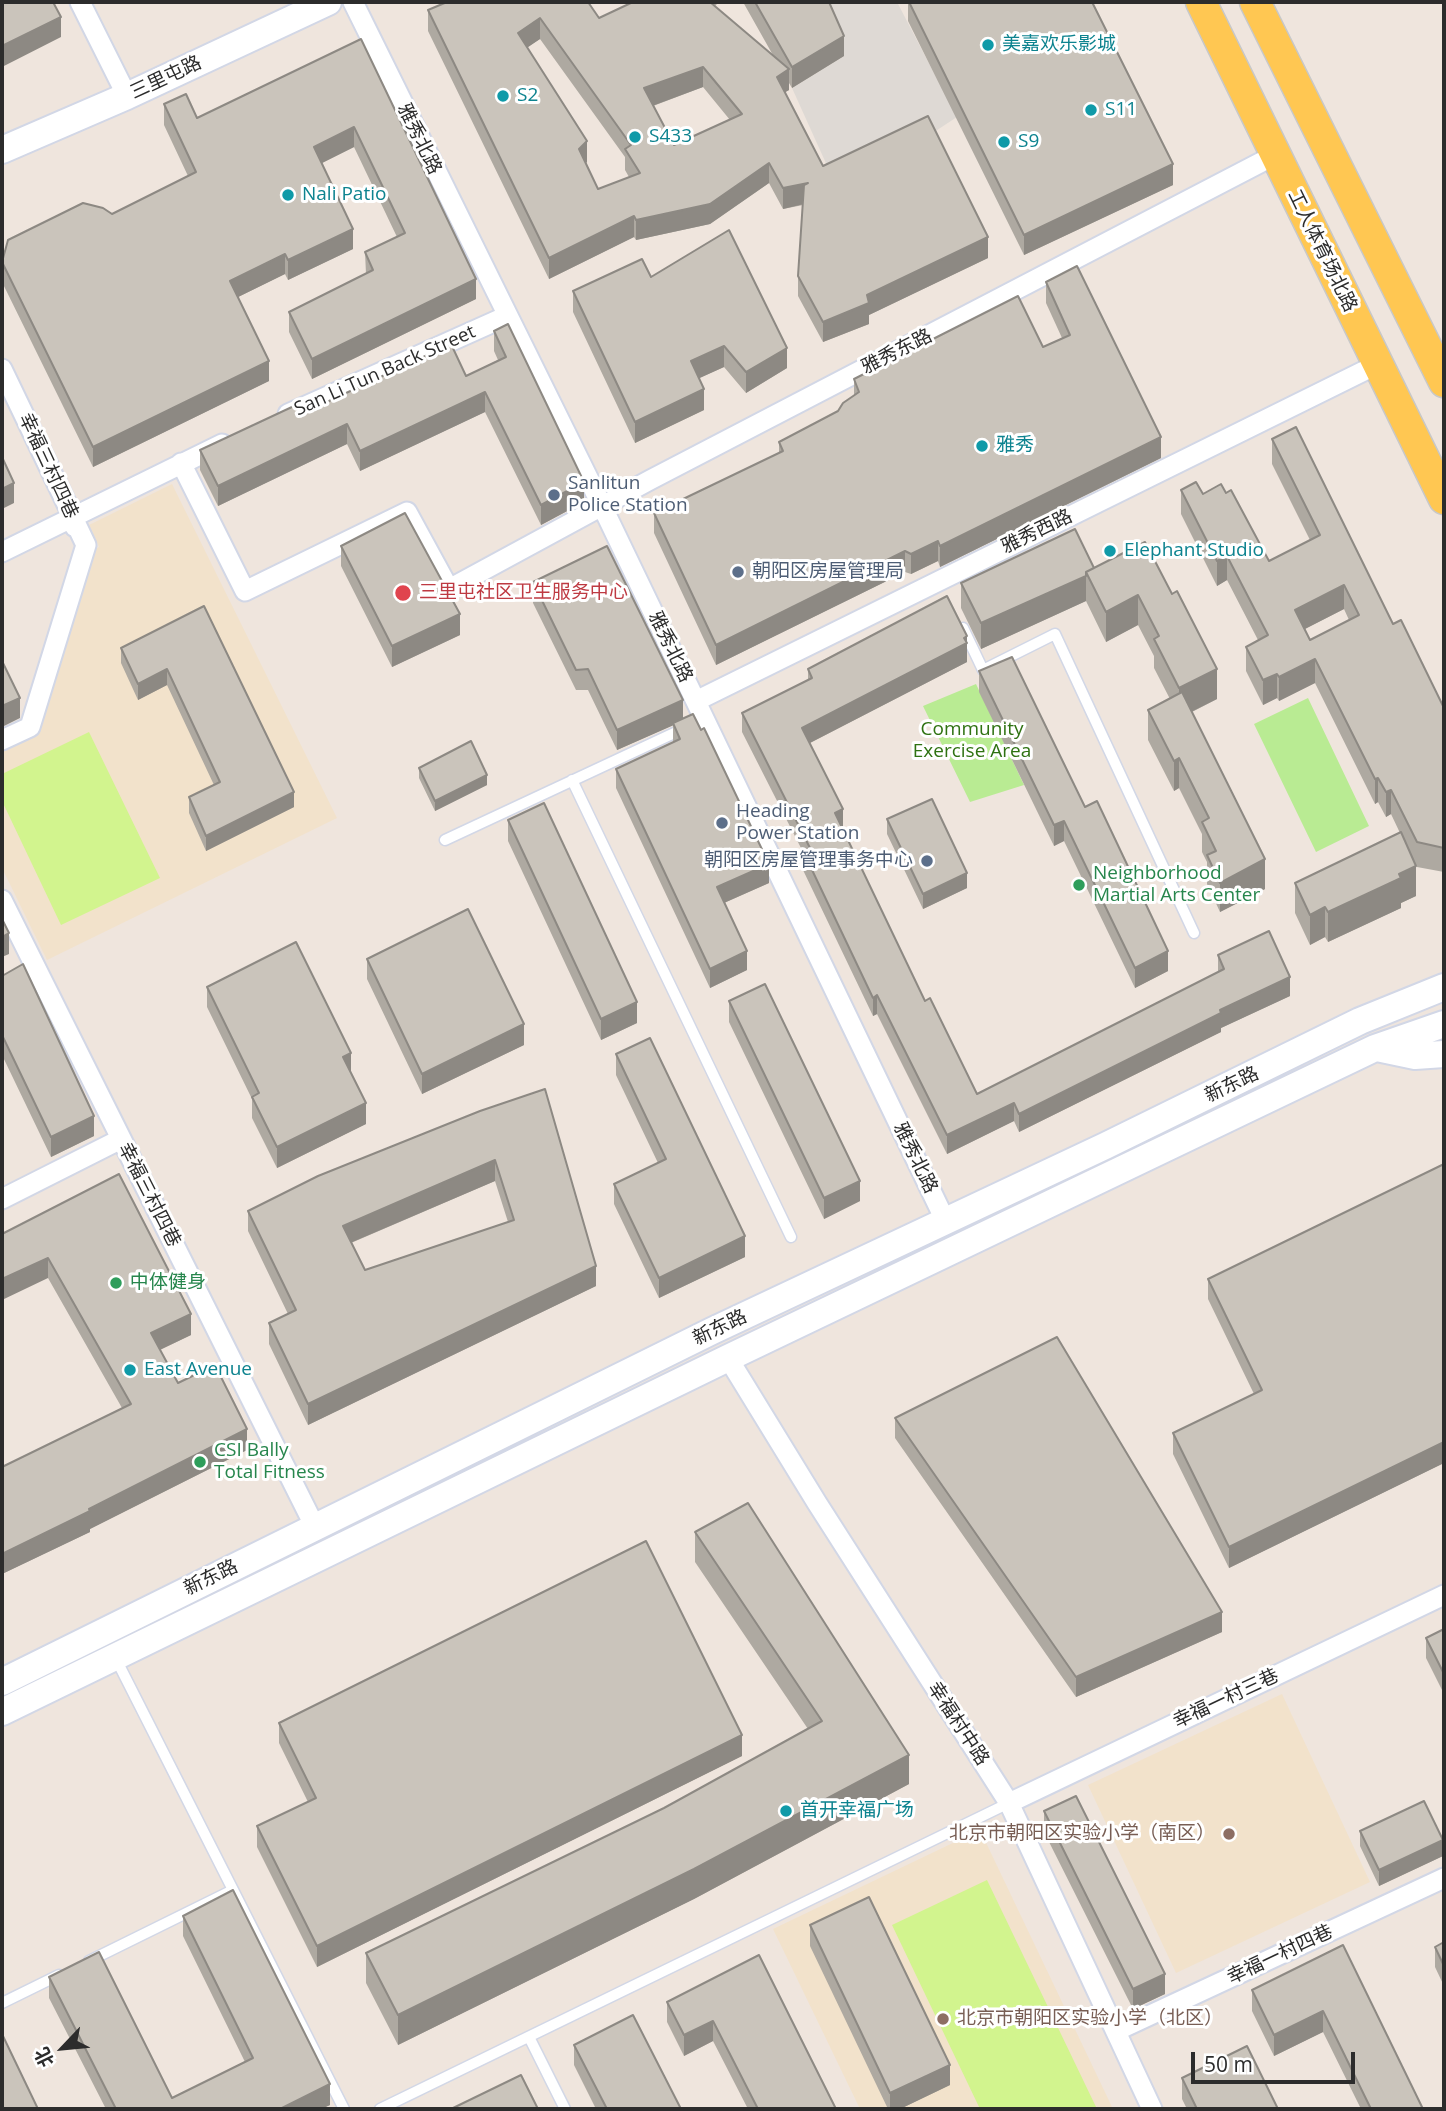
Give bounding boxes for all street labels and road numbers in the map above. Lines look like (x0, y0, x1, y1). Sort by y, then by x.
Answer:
street label: 三里屯路 (127, 52, 205, 104)
street label: 雅秀北路 (392, 100, 446, 178)
street label: 工人体育场北路 (1283, 186, 1361, 316)
street label: San Li Tun Back Street (291, 321, 479, 421)
street label: 雅秀东路 (858, 325, 936, 379)
street label: 幸福三村四巷 (14, 410, 82, 522)
street label: 雅秀西路 (998, 505, 1076, 559)
street label: 雅秀北路 (643, 608, 697, 686)
street label: 新东路 (1201, 1062, 1263, 1108)
street label: 雅秀北路 (888, 1119, 942, 1197)
street label: 幸福三村四巷 (113, 1139, 185, 1251)
street label: 新东路 (689, 1305, 751, 1351)
street label: 新东路 (180, 1555, 242, 1601)
street label: 幸福一村三巷 (1170, 1665, 1282, 1733)
street label: 幸福村中路 (923, 1678, 993, 1770)
street label: 幸福一村四巷 (1224, 1921, 1336, 1989)

